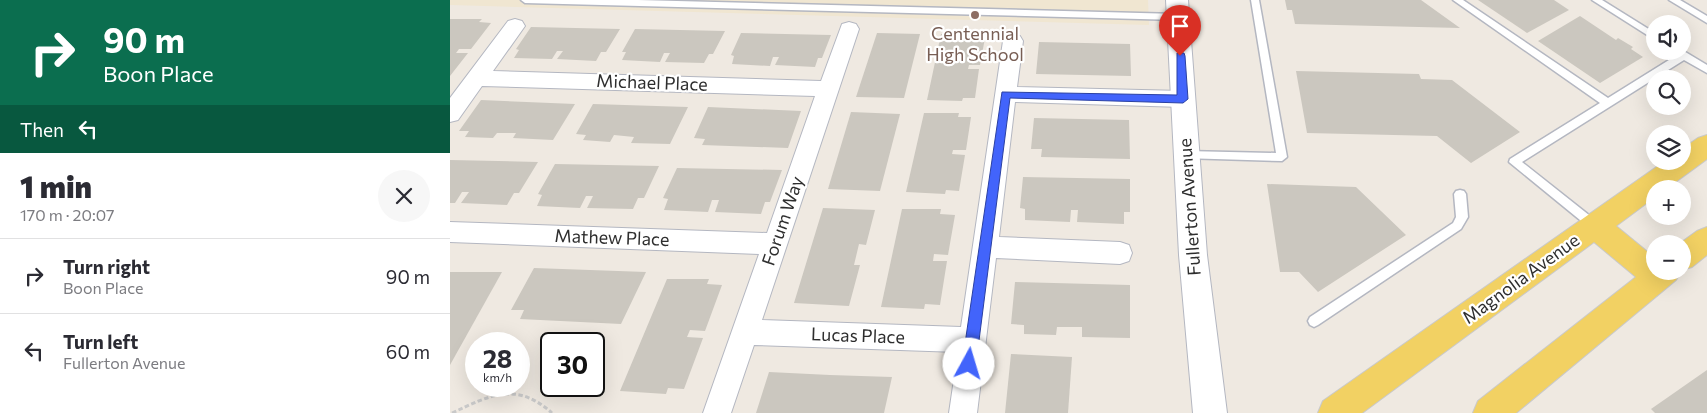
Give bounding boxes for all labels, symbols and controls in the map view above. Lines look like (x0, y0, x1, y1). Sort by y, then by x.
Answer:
pin (1159, 5, 1201, 56)
marker: Centennial High School (969, 9, 981, 21)
icon: arrive (1166, 12, 1194, 40)
map controls (1646, 15, 1691, 280)
button: sound (1646, 15, 1691, 60)
text: 90 m (103, 17, 185, 60)
icon: right (20, 20, 85, 85)
place label: Centennial High School (926, 22, 1024, 65)
text: Boon Place (103, 60, 214, 87)
street label: Michael Place (596, 69, 708, 95)
button: search (1646, 70, 1691, 115)
icon: left (74, 115, 102, 143)
text: Then (20, 118, 64, 141)
button: layers (1646, 125, 1691, 170)
street label: Fullerton Avenue (1173, 138, 1205, 277)
text: 1 min (20, 167, 92, 204)
button: close (378, 170, 430, 222)
street label: Forum Way (757, 173, 808, 268)
button: + (1646, 180, 1691, 225)
text: 170 m · 20:07 (20, 205, 114, 224)
street label: Mathew Place (554, 224, 670, 250)
street label: Magnolia Avenue (1458, 228, 1583, 328)
button: − (1646, 235, 1691, 280)
text: Turn right (63, 255, 150, 278)
icon: right (20, 262, 48, 290)
text: 90 m (386, 265, 430, 288)
text: Boon Place (63, 278, 144, 297)
street label: Lucas Place (811, 322, 905, 348)
text: Turn left (63, 330, 138, 353)
speed limit sign: 30 (540, 332, 605, 397)
icon: left (20, 337, 48, 365)
position arrow (942, 337, 994, 389)
text: 60 m (386, 340, 430, 363)
text: 28 (483, 343, 512, 373)
text: Fullerton Avenue (63, 353, 185, 372)
text: km/h (483, 370, 512, 384)

